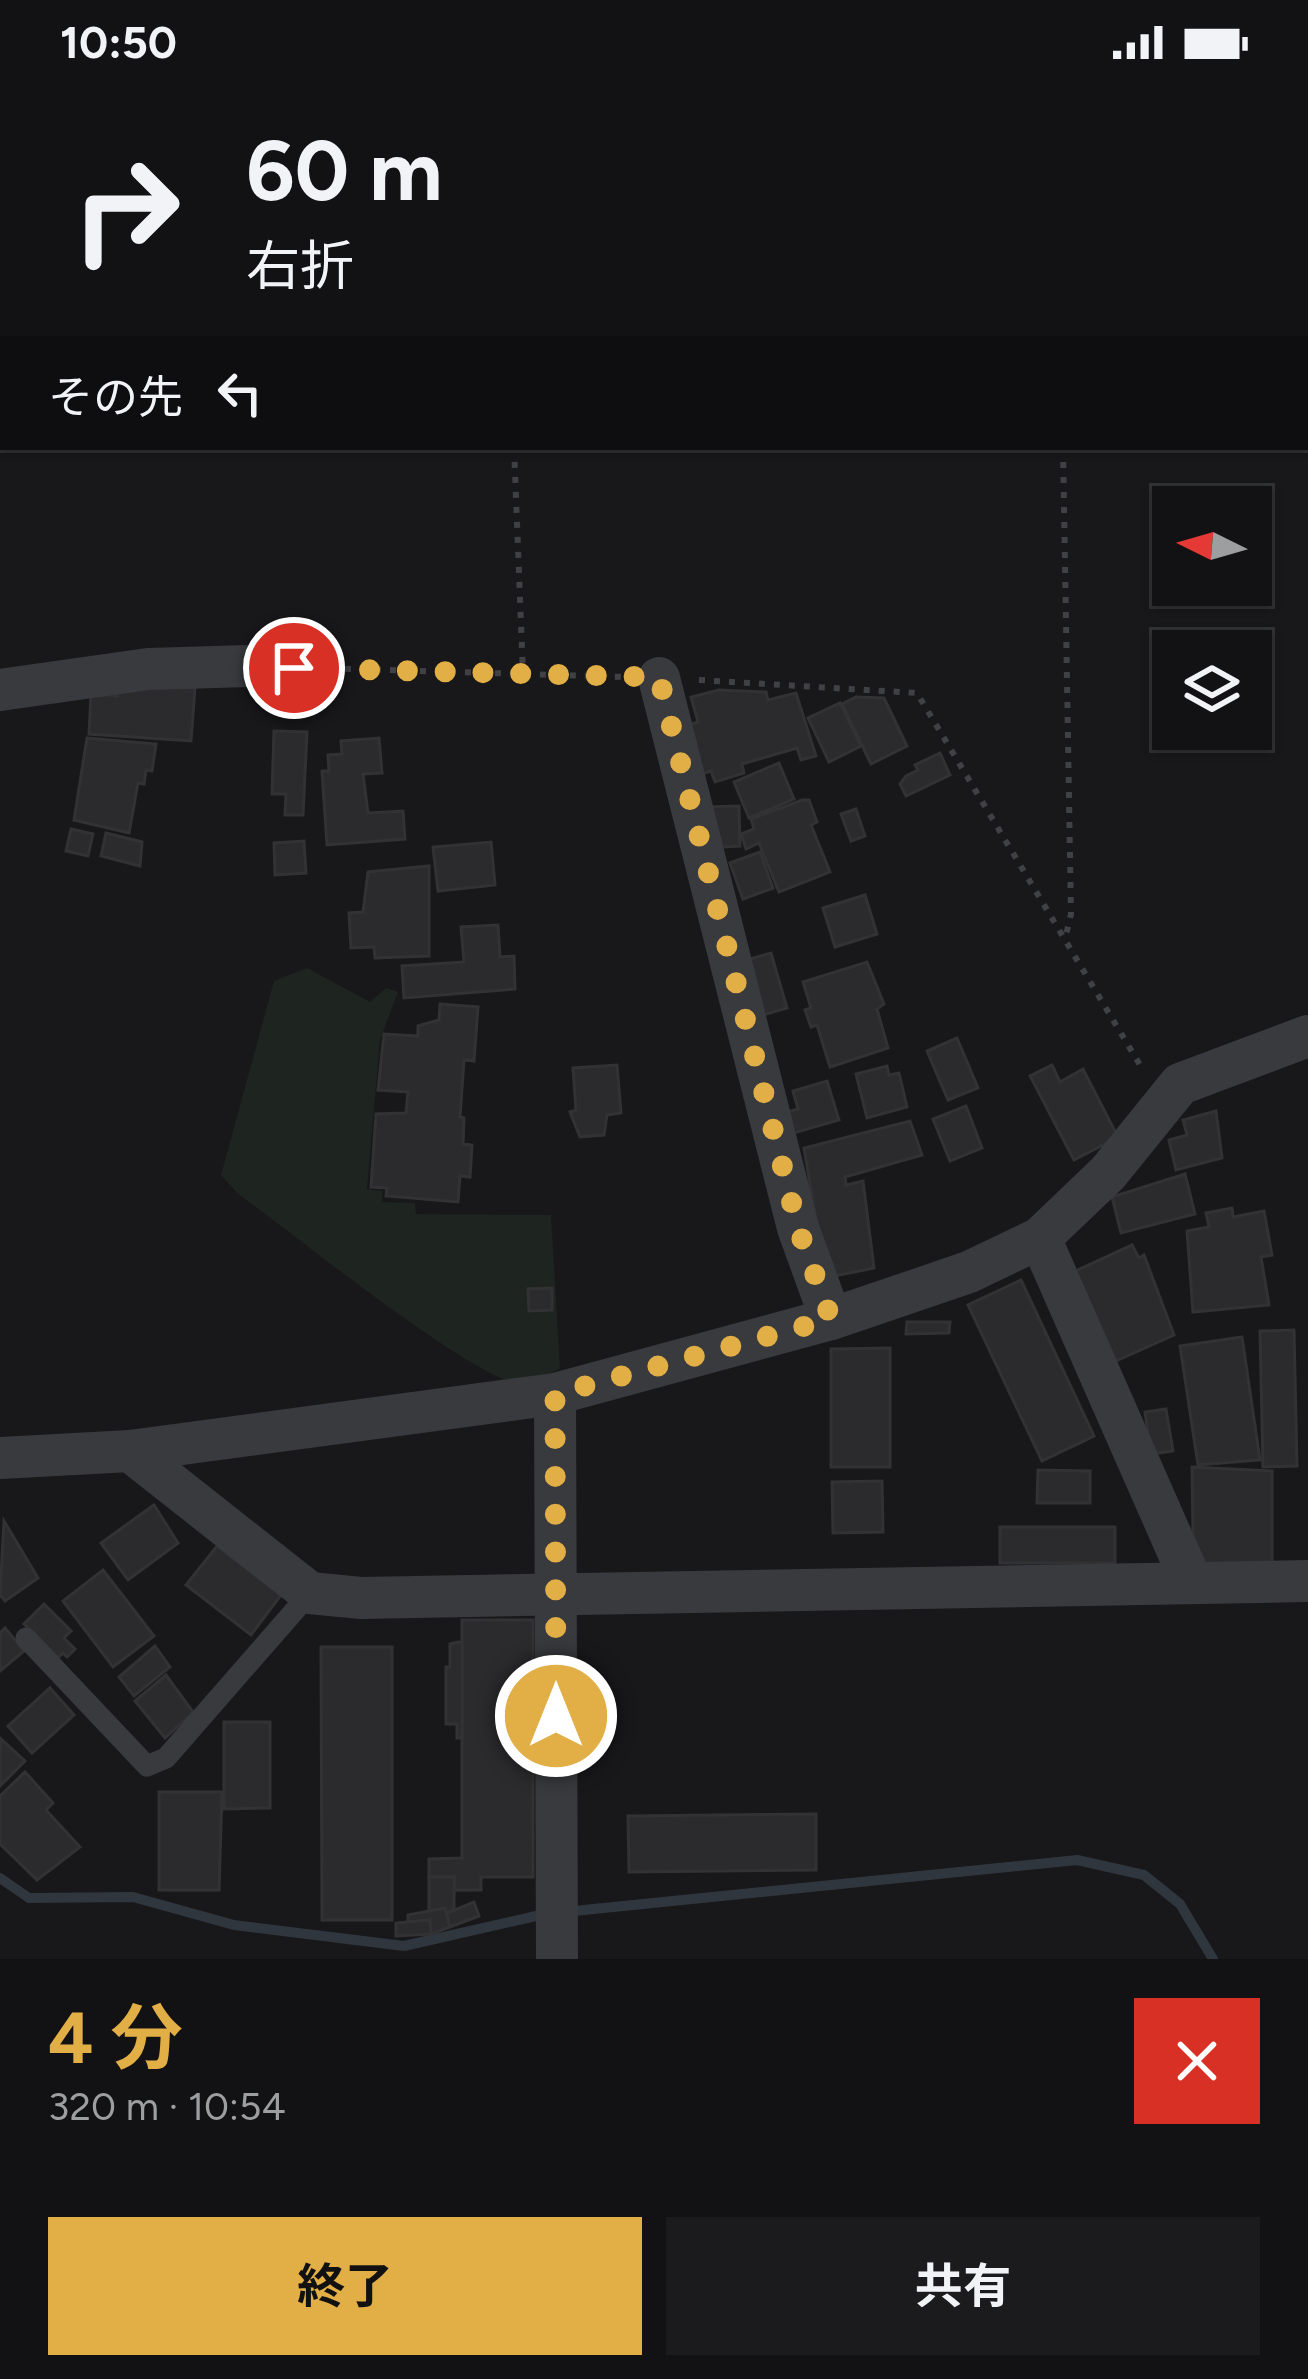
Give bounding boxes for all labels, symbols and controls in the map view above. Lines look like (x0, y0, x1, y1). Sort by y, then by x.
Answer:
text: 10:50 (60, 15, 177, 69)
text: 60 m (246, 120, 442, 221)
icon: right (48, 132, 204, 288)
text: 右折 (246, 234, 354, 299)
icon: left (207, 360, 273, 426)
text: その先 (48, 370, 183, 424)
north arrow (1152, 486, 1272, 606)
map controls (1152, 486, 1272, 750)
pin (243, 617, 345, 719)
button: layers (1152, 630, 1272, 750)
icon: arrive (261, 635, 327, 701)
position arrow (493, 1653, 619, 1779)
text: 4 分 (48, 1995, 183, 2081)
button: close (1134, 1998, 1260, 2124)
text: 320 m · 10:54 (48, 2083, 286, 2130)
button: 終了 (48, 2217, 642, 2355)
button: 共有 (666, 2217, 1260, 2355)

